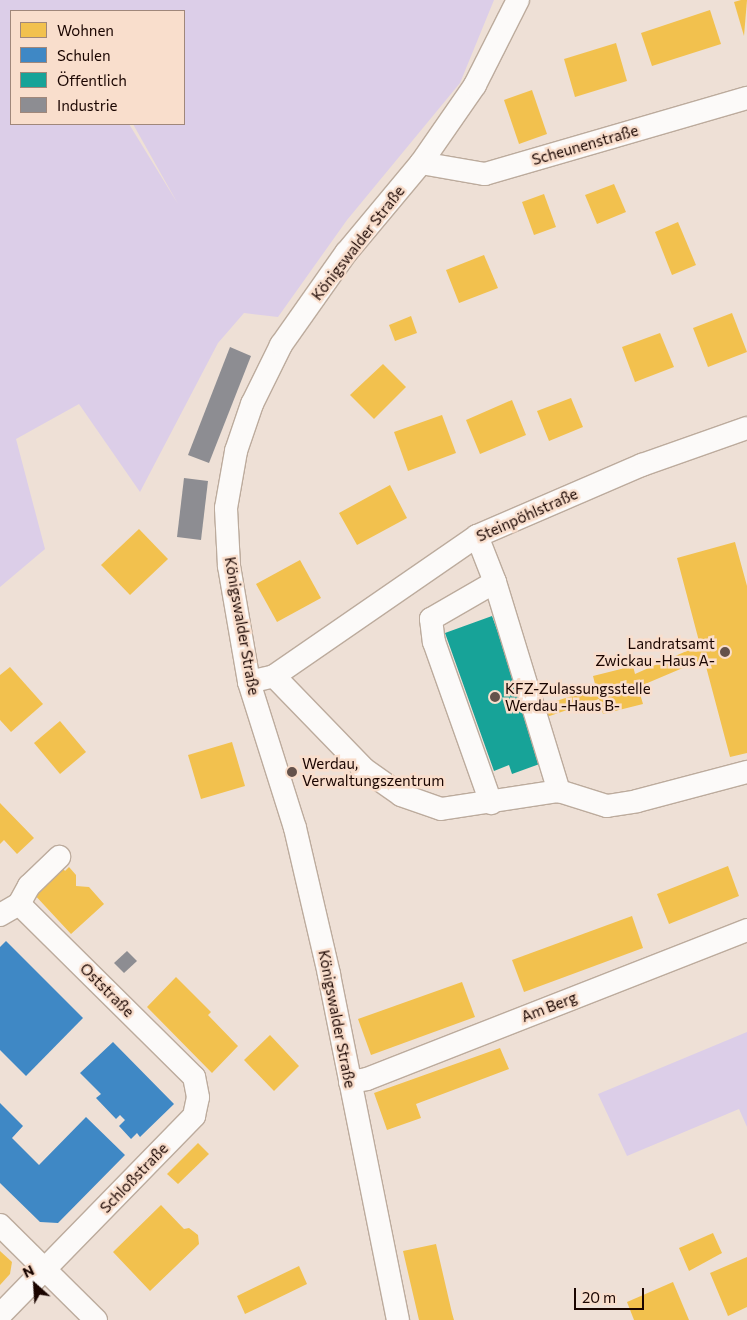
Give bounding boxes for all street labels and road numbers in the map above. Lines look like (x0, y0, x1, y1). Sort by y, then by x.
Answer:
street label: Scheunenstraße (530, 121, 640, 169)
street label: Königswalder Straße (308, 182, 408, 304)
street label: Steinpöhlstraße (474, 485, 580, 545)
street label: Königswalder Straße (221, 555, 263, 697)
street label: Königswalder Straße (315, 948, 359, 1090)
street label: Oststraße (76, 959, 138, 1021)
street label: Am Berg (519, 988, 579, 1026)
street label: Schloßstraße (96, 1139, 172, 1217)

